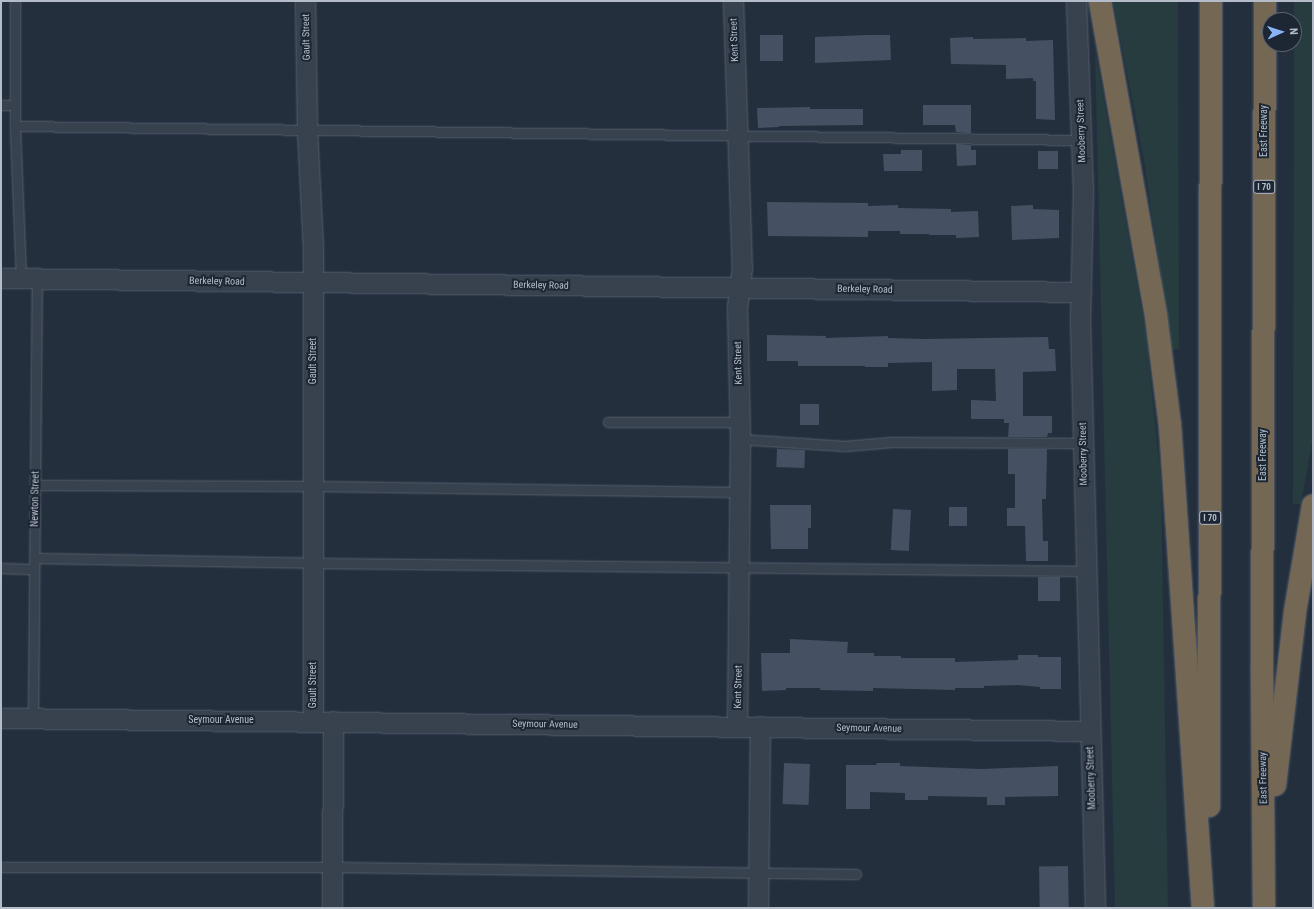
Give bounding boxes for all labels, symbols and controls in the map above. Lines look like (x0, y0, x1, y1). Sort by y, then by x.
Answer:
north arrow (1262, 12, 1302, 52)
street label: Gault Street (300, 14, 312, 60)
street label: Kent Street (727, 18, 741, 62)
text: N (1287, 28, 1300, 35)
street label: Mooberry Street (1074, 99, 1088, 163)
street label: East Freeway (1258, 105, 1270, 157)
road number: I 70 (1253, 180, 1275, 194)
street label: Berkeley Road (189, 275, 245, 287)
street label: Berkeley Road (513, 279, 569, 291)
street label: Berkeley Road (837, 283, 893, 295)
street label: Gault Street (307, 338, 319, 384)
street label: Kent Street (732, 341, 744, 385)
street label: Mooberry Street (1076, 422, 1090, 486)
street label: East Freeway (1257, 429, 1269, 481)
street label: Newton Street (29, 471, 41, 527)
road number: I 70 (1199, 511, 1221, 525)
street label: Gault Street (307, 662, 319, 708)
street label: Kent Street (732, 665, 744, 709)
street label: Seymour Avenue (188, 714, 254, 726)
street label: Seymour Avenue (512, 717, 578, 731)
street label: Seymour Avenue (836, 721, 902, 735)
street label: Mooberry Street (1084, 746, 1098, 810)
street label: East Freeway (1257, 752, 1269, 804)

